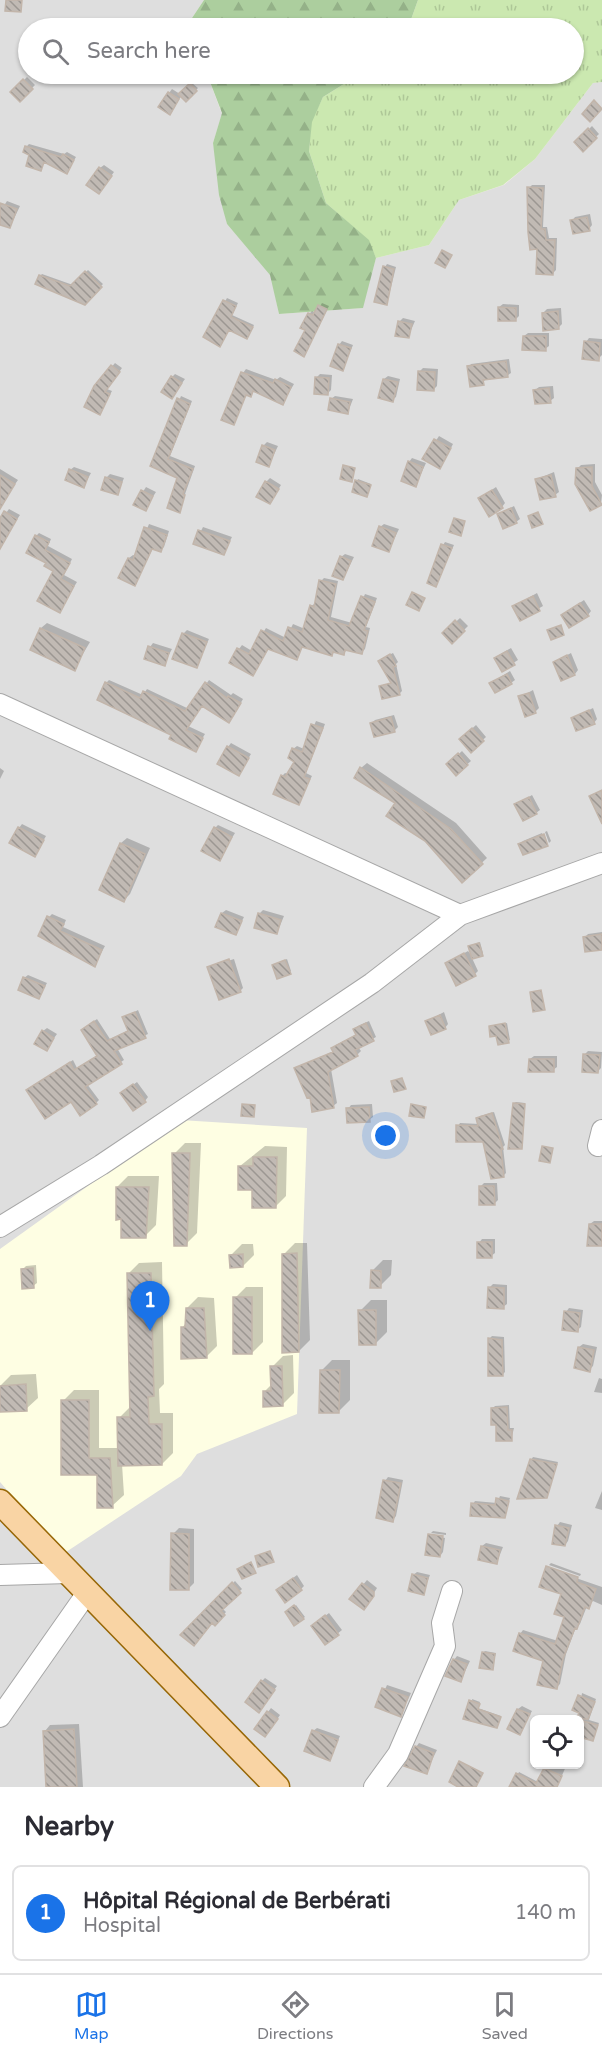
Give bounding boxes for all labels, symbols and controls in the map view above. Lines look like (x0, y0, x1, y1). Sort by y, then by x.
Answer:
search box (18, 18, 584, 84)
icon: search (39, 35, 72, 68)
text: Search here (87, 38, 211, 64)
your location (371, 1121, 400, 1150)
pin: 1 (130, 1282, 170, 1331)
map controls (530, 1715, 584, 1769)
button: locate (530, 1715, 584, 1769)
text: Nearby (24, 1811, 114, 1842)
text: Hôpital Régional de Berbérati (83, 1888, 391, 1914)
text: 1 (39, 1901, 52, 1925)
text: 140 m (515, 1901, 576, 1925)
text: Hospital (83, 1914, 161, 1938)
tab: Map (74, 1988, 109, 2044)
tab: Directions (257, 1988, 333, 2044)
tab: Saved (482, 1988, 528, 2044)

